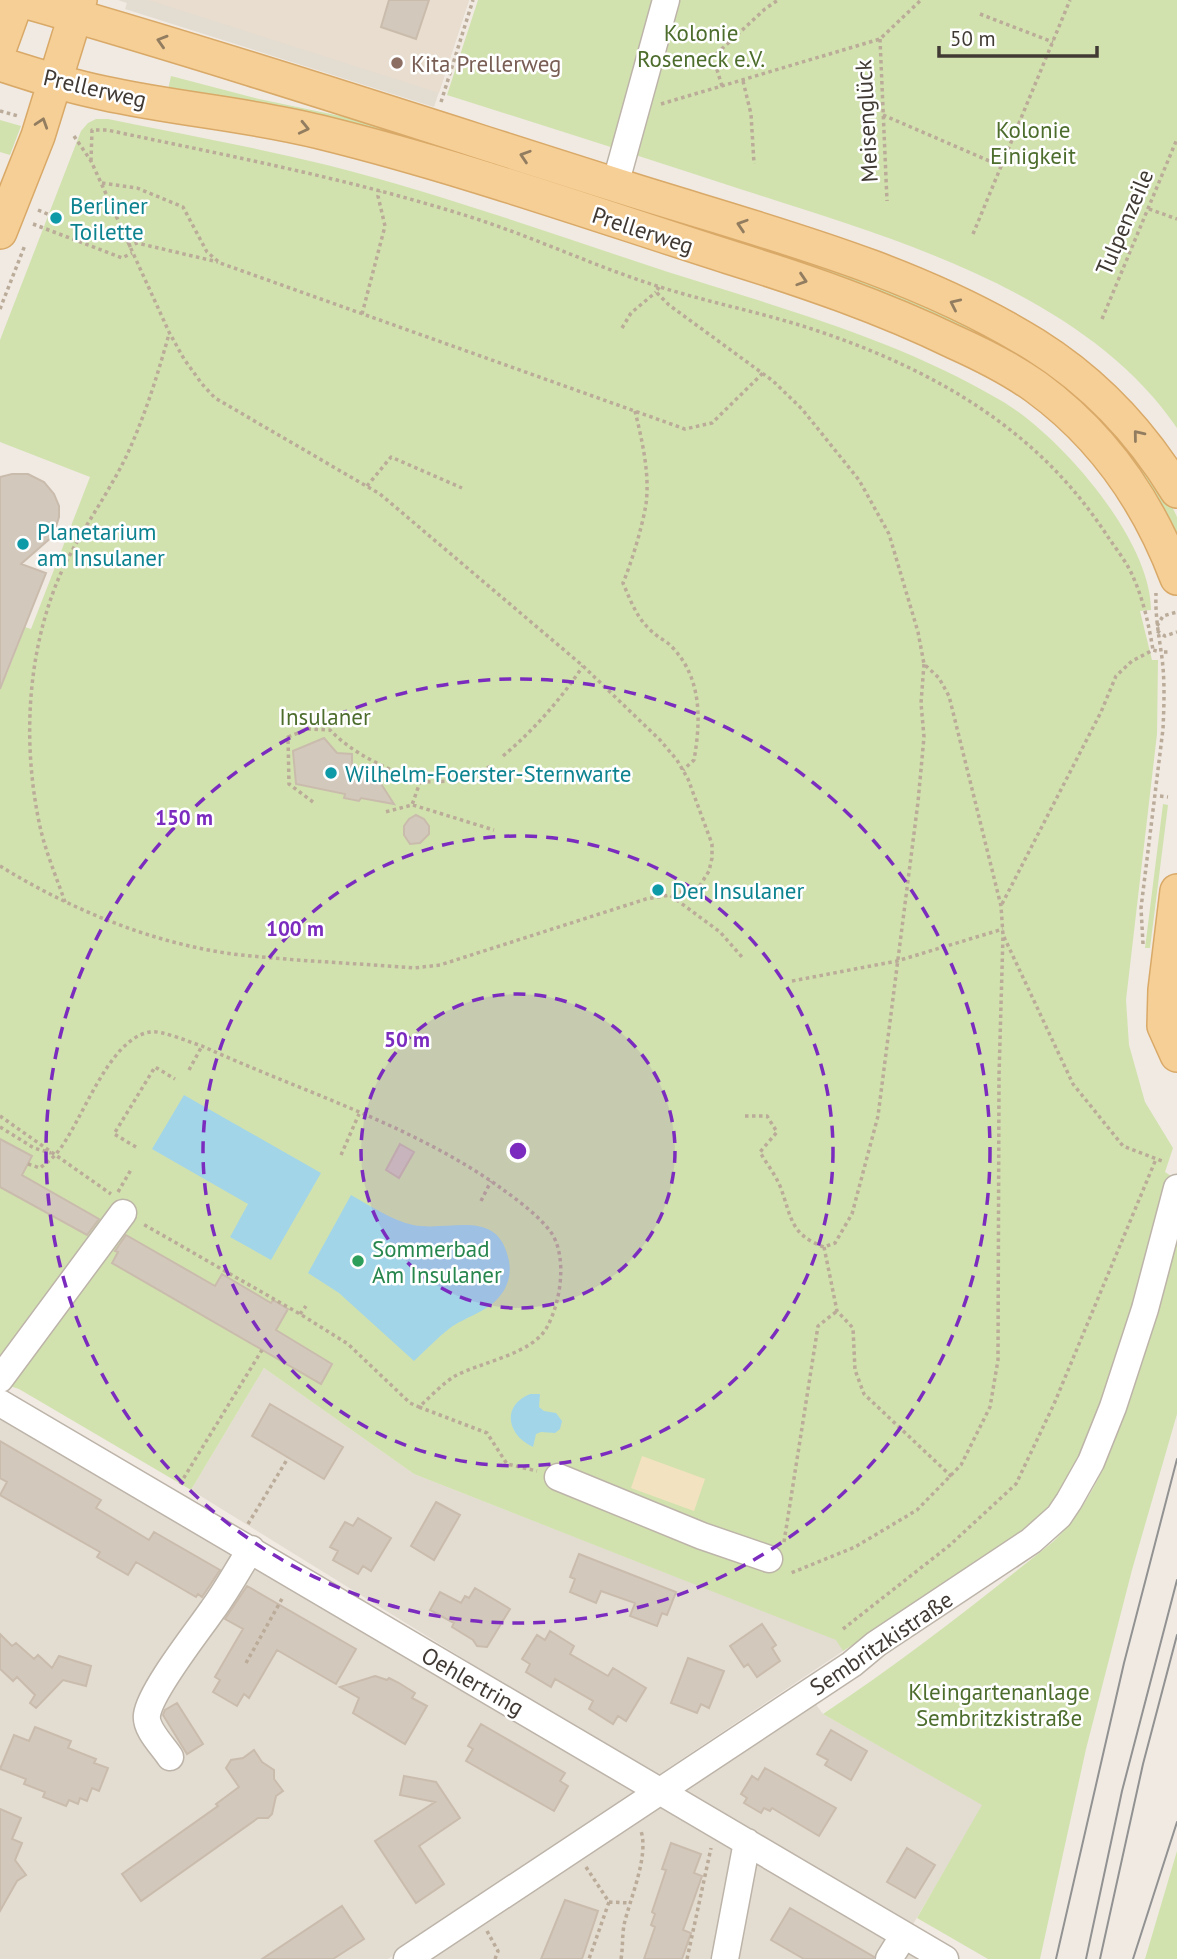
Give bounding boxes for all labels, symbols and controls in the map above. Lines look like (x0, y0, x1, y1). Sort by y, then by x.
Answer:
scale bar (939, 14, 1096, 58)
park label: Kolonie Roseneck e.V. (637, 18, 765, 73)
text: 50 m (950, 25, 996, 52)
one-way arrow (157, 35, 169, 50)
place label: Kita Prellerweg (411, 49, 561, 78)
marker: Kita Prellerweg (389, 55, 405, 71)
street label: Meisenglück (848, 59, 884, 183)
street label: Prellerweg (41, 62, 149, 114)
park label: Kolonie Einigkeit (990, 115, 1076, 170)
one-way arrow (34, 117, 48, 130)
one-way arrow (298, 120, 310, 134)
one-way arrow (520, 150, 532, 164)
street label: Tulpenzeile (1089, 165, 1159, 279)
place label: Berliner Toilette (70, 191, 148, 246)
street label: Prellerweg (589, 200, 697, 260)
marker: Berliner Toilette (48, 210, 64, 226)
one-way arrow (736, 219, 749, 233)
one-way arrow (796, 272, 808, 287)
one-way arrow (950, 298, 962, 312)
one-way arrow (1134, 431, 1146, 444)
place label: Planetarium am Insulaner (37, 517, 165, 572)
marker: Planetarium am Insulaner (15, 536, 31, 552)
park label: Insulaner (279, 702, 371, 731)
place label: Wilhelm-Foerster-Sternwarte (345, 759, 632, 788)
marker: Wilhelm-Foerster-Sternwarte (323, 765, 339, 781)
text: 150 m (155, 804, 213, 831)
place label: Der Insulaner (672, 876, 804, 905)
marker: Der Insulaner (650, 882, 666, 898)
text: 100 m (266, 915, 324, 942)
text: 50 m (384, 1026, 430, 1053)
centre of rings (506, 1139, 530, 1163)
place label: Sommerbad Am Insulaner (372, 1234, 502, 1289)
marker: Sommerbad Am Insulaner (350, 1253, 366, 1269)
street label: Sembritzkistraße (804, 1584, 958, 1702)
street label: Oehlertring (417, 1640, 529, 1722)
park label: Kleingartenanlage Sembritzkistraße (908, 1677, 1090, 1732)

